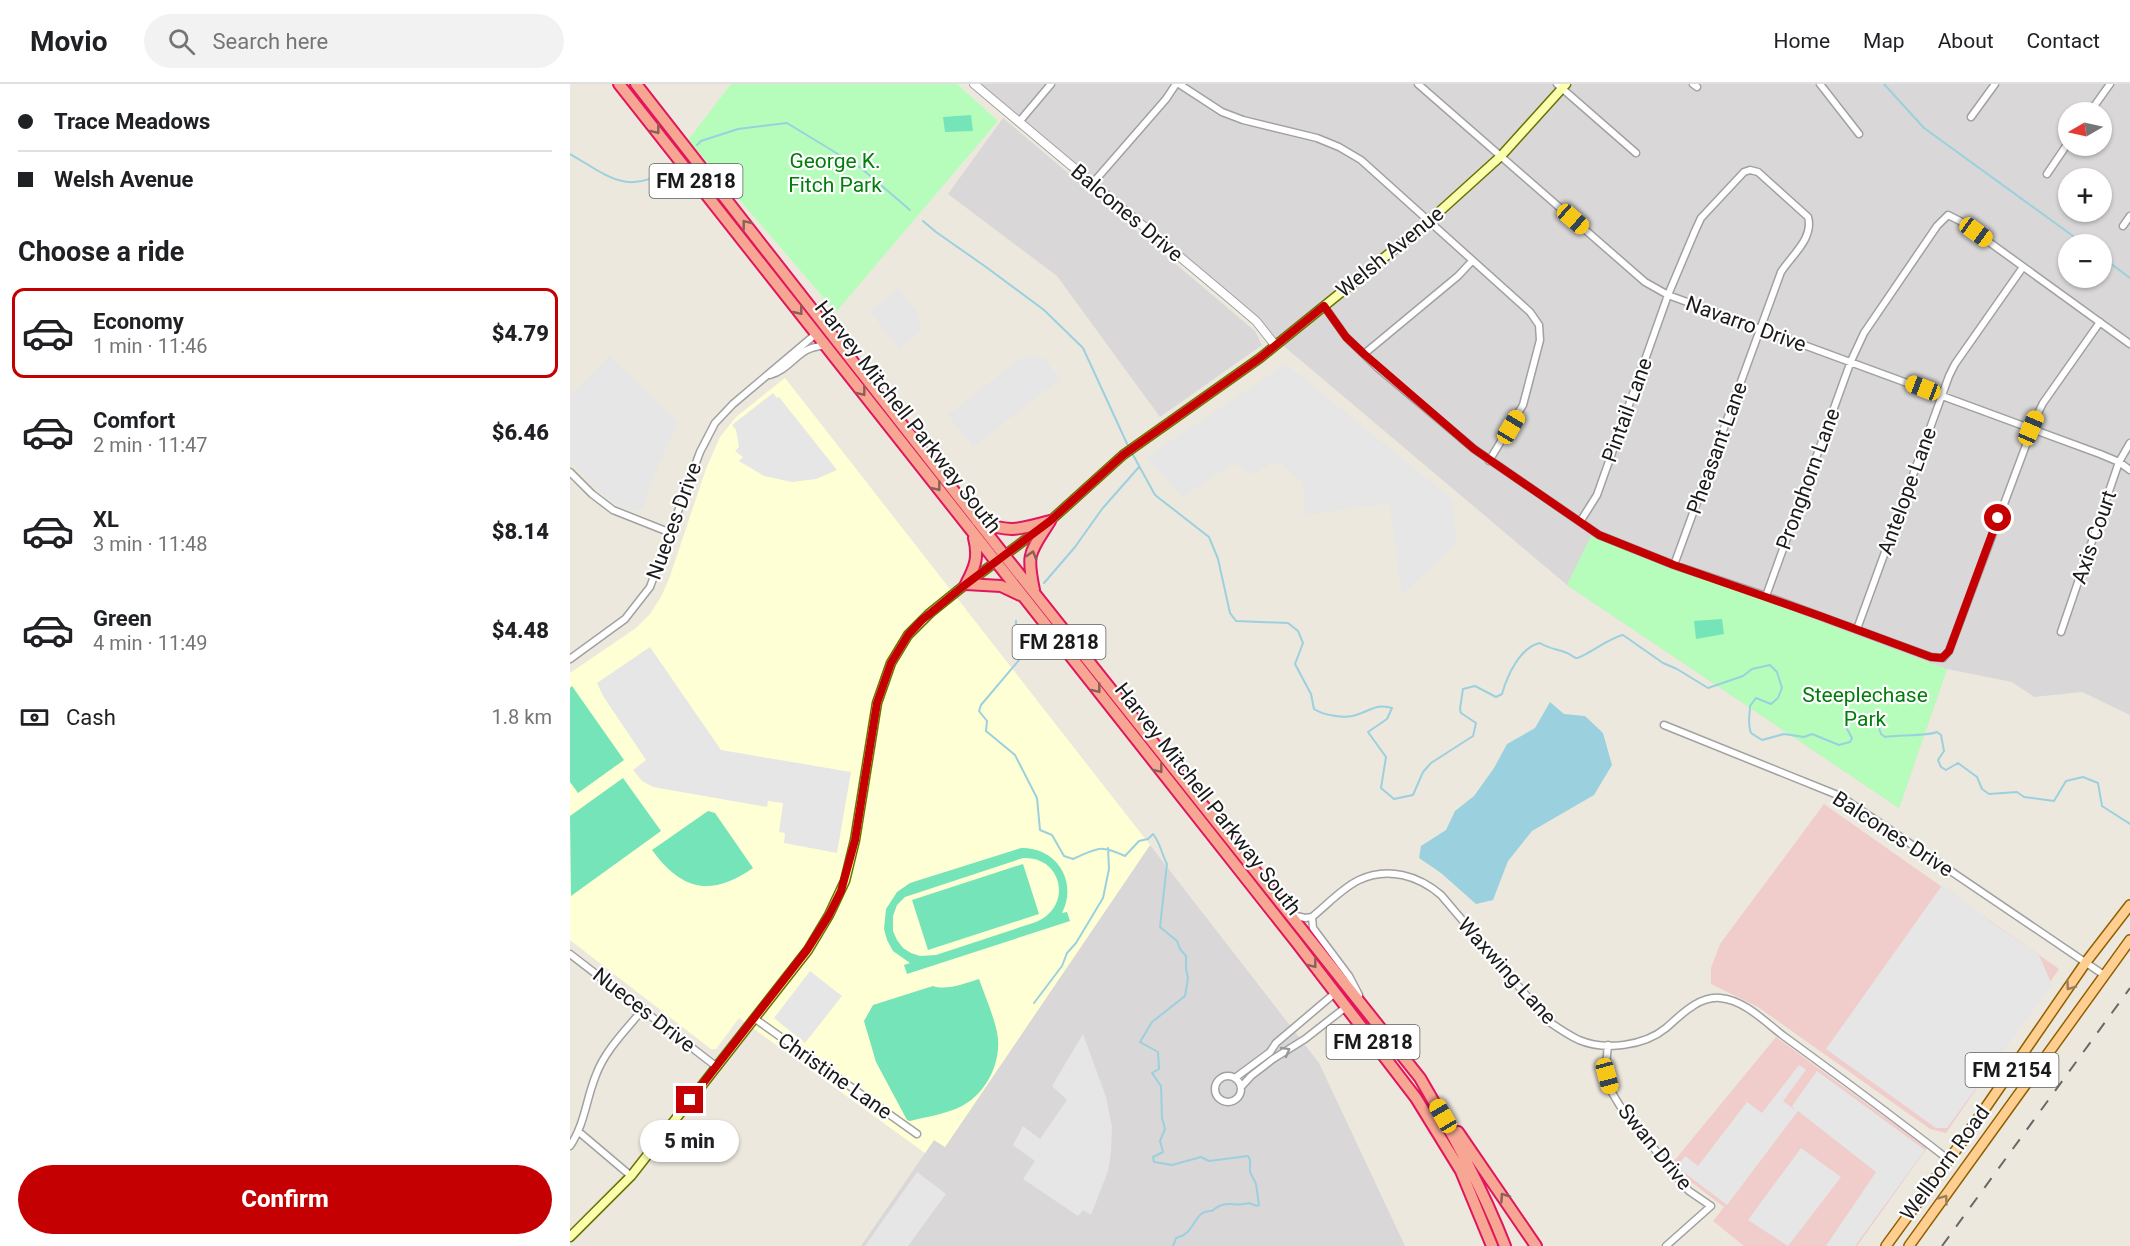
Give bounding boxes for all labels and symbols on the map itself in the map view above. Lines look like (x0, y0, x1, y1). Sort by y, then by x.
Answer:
north arrow (2058, 102, 2112, 156)
one-way arrow (648, 123, 659, 134)
park label: George K. Fitch Park (788, 149, 882, 197)
street label: Balcones Drive (1066, 159, 1188, 267)
road number: FM 2818 (650, 164, 742, 198)
car (1554, 200, 1592, 238)
street label: Welsh Avenue (1332, 202, 1448, 302)
car (1956, 214, 1996, 250)
one-way arrow (743, 219, 754, 230)
street label: Navarro Drive (1683, 291, 1809, 357)
street label: Harvey Mitchell Parkway South (810, 296, 1006, 538)
one-way arrow (792, 305, 803, 316)
street label: Pintail Lane (1597, 355, 1657, 465)
car (1903, 373, 1943, 403)
street label: Pheasant Lane (1682, 379, 1752, 517)
one-way arrow (855, 385, 866, 396)
street label: Pronghorn Lane (1771, 405, 1845, 553)
car (1494, 407, 1528, 447)
car (2016, 408, 2046, 448)
street label: Antelope Lane (1873, 424, 1941, 558)
street label: Nueces Drive (642, 459, 706, 583)
one-way arrow (930, 480, 941, 491)
street label: Axis Court (2067, 487, 2121, 587)
route start (1984, 504, 2011, 531)
one-way arrow (1025, 550, 1037, 561)
road number: FM 2818 (1012, 625, 1106, 659)
street label: Harvey Mitchell Parkway South (1110, 678, 1306, 920)
one-way arrow (1089, 683, 1100, 694)
park label: Steeplechase Park (1802, 683, 1928, 731)
one-way arrow (1152, 762, 1163, 773)
street label: Balcones Drive (1828, 786, 1958, 882)
street label: Waxwing Lane (1453, 913, 1561, 1029)
one-way arrow (1306, 958, 1317, 969)
street label: Nueces Drive (588, 963, 700, 1057)
one-way arrow (2066, 979, 2077, 990)
road number: FM 2818 (1326, 1025, 1420, 1059)
street label: Christine Lane (773, 1028, 897, 1124)
one-way arrow (1280, 1047, 1290, 1058)
road number: FM 2154 (1966, 1053, 2058, 1087)
car (1594, 1056, 1620, 1096)
route end (676, 1086, 703, 1113)
car (1426, 1096, 1460, 1136)
street label: Swan Drive (1613, 1099, 1697, 1195)
street label: Wellborn Road (1895, 1101, 1995, 1225)
callout: 5 min (640, 1121, 740, 1163)
one-way arrow (1500, 1193, 1511, 1204)
one-way arrow (1936, 1194, 1947, 1205)

